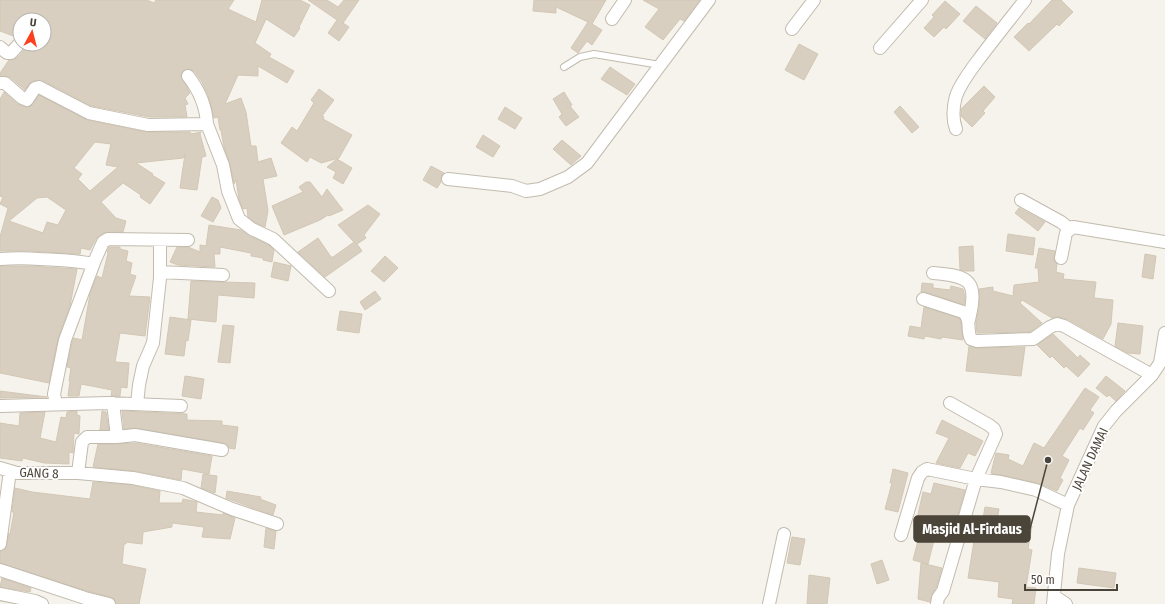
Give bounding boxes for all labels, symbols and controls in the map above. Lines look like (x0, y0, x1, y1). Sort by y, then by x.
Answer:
north arrow (12, 12, 52, 52)
text: U (29, 16, 37, 29)
street label: JALAN DAMAI (1069, 425, 1111, 493)
street label: GANG 8 (19, 465, 59, 481)
callout: Masjid Al-Firdaus (914, 516, 1030, 542)
text: Masjid Al-Firdaus (922, 521, 1022, 538)
scale bar (1025, 566, 1117, 592)
text: 50 m (1031, 573, 1055, 587)

